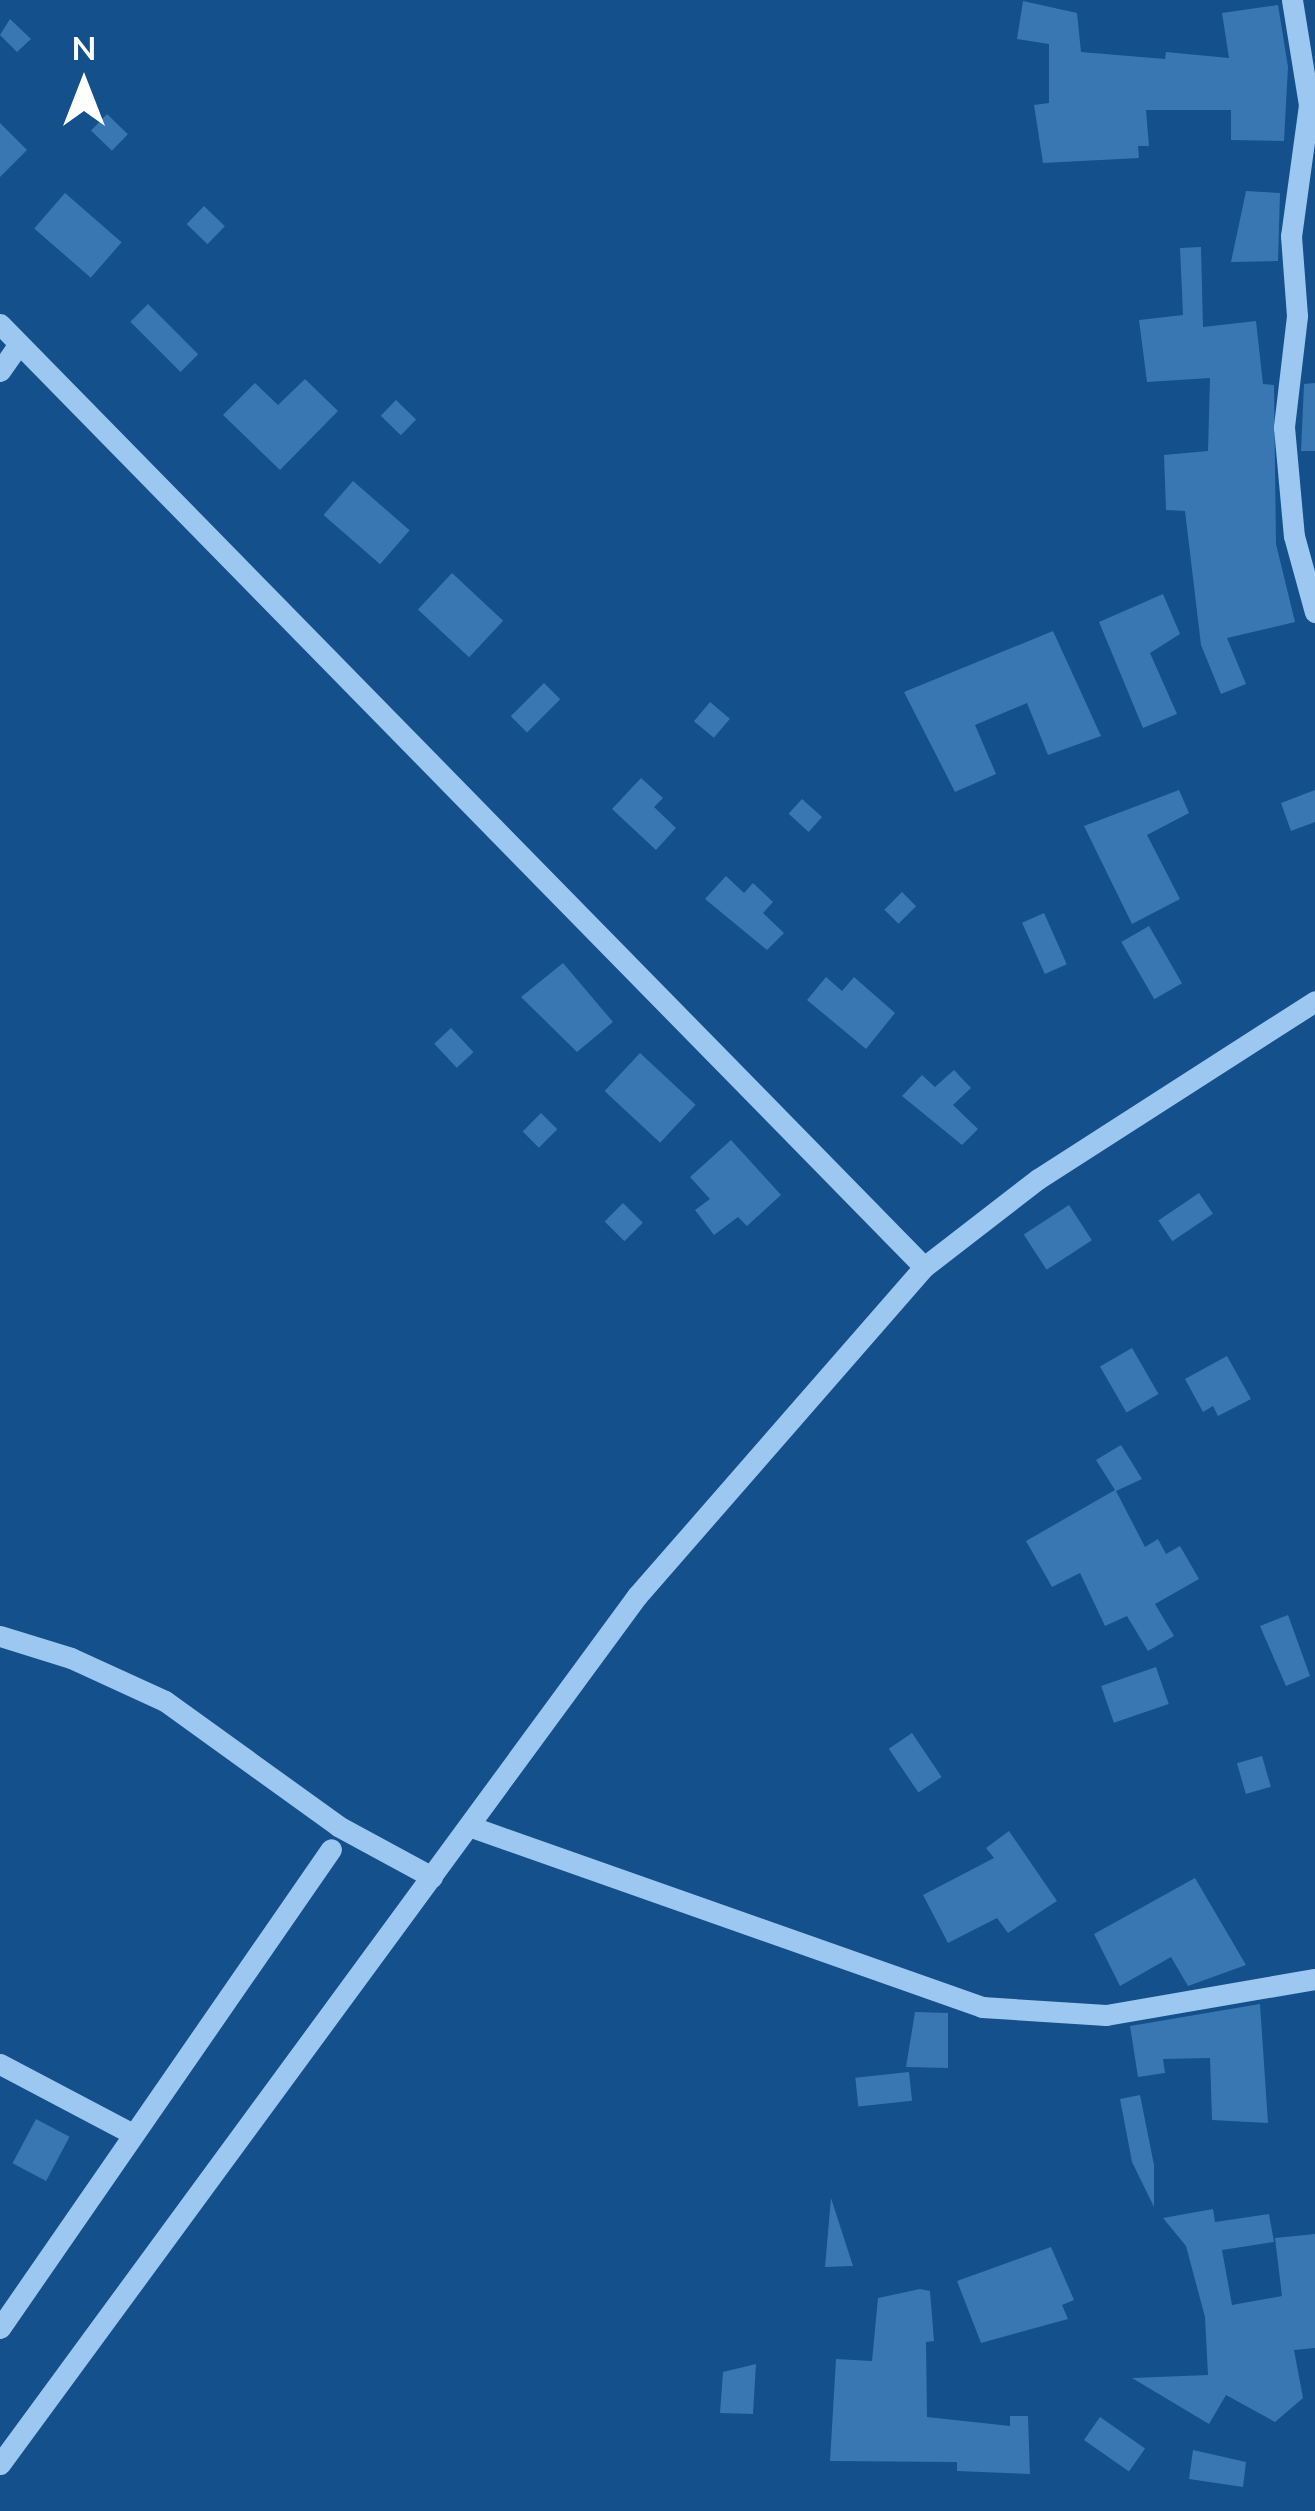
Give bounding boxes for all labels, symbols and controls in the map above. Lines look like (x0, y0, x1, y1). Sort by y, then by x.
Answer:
north arrow (24, 24, 144, 144)
text: N (72, 27, 96, 68)

